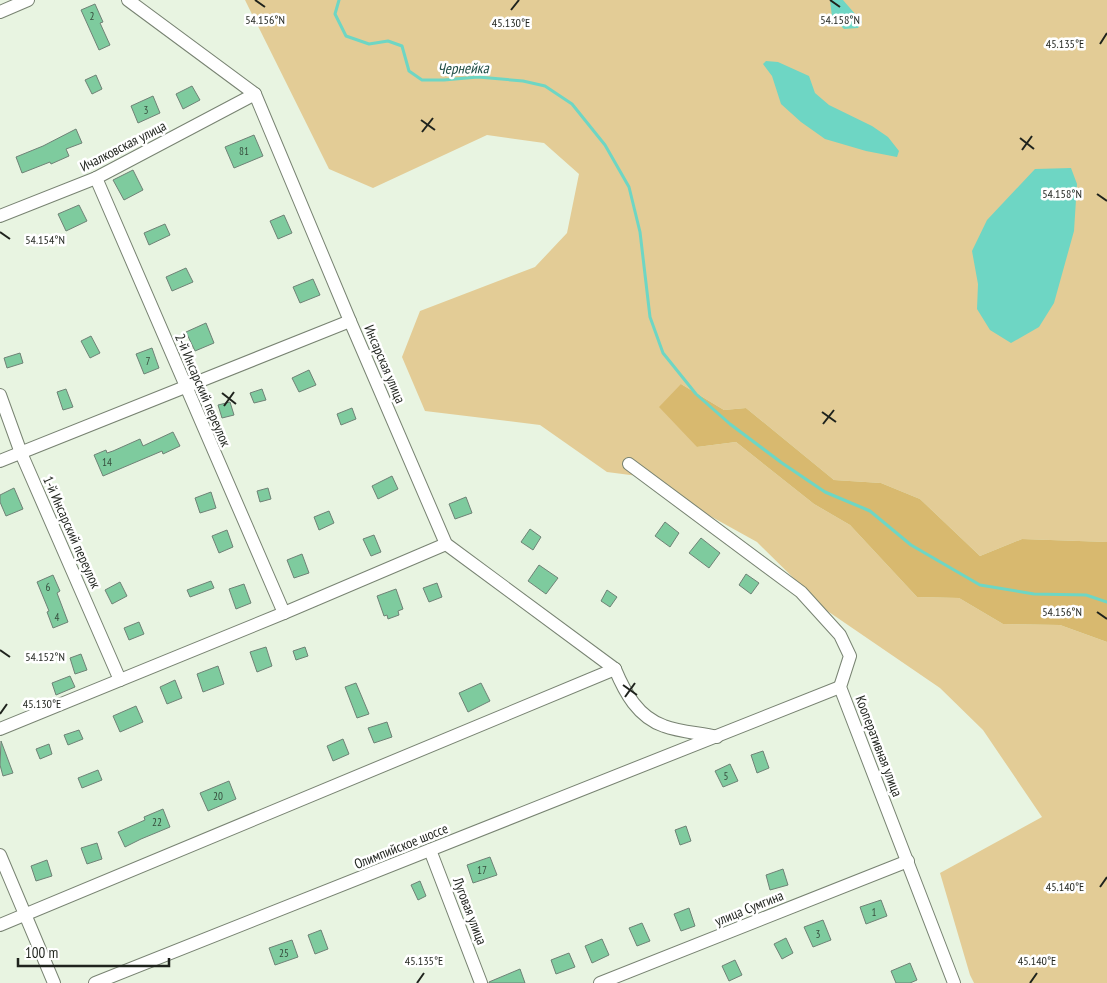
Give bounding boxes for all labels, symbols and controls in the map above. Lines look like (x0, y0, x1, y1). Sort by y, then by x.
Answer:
house number: 2 (90, 9, 95, 23)
text: 54.156°N (245, 12, 285, 27)
text: 54.158°N (820, 12, 860, 27)
text: 45.130°E (492, 15, 530, 30)
text: 45.135°E (1046, 36, 1084, 51)
water label: Чернейка (437, 58, 490, 78)
house number: 3 (144, 103, 149, 117)
street label: Ичалковская улица (77, 117, 169, 175)
house number: 81 (239, 144, 249, 158)
text: 54.158°N (1042, 186, 1082, 201)
text: 54.154°N (25, 232, 65, 247)
street label: Инсарская улица (360, 322, 410, 406)
street label: 2-й Инсарский переулок (171, 331, 235, 450)
house number: 7 (146, 354, 151, 368)
house number: 14 (102, 455, 112, 469)
street label: 1-й Инсарский переулок (39, 473, 105, 592)
house number: 6 (46, 580, 51, 594)
text: 54.156°N (1042, 604, 1082, 619)
house number: 4 (55, 610, 60, 624)
text: 54.152°N (25, 649, 65, 664)
street label: Кооперативная улица (851, 693, 907, 799)
text: 45.130°E (23, 696, 61, 711)
house number: 5 (724, 769, 729, 783)
house number: 20 (213, 789, 223, 803)
house number: 22 (152, 815, 162, 829)
street label: Олимпийское шоссе (351, 819, 451, 873)
house number: 17 (477, 863, 487, 877)
street label: Луговая улица (449, 874, 491, 947)
text: 45.140°E (1046, 879, 1084, 894)
street label: улица Сумгина (712, 886, 786, 930)
house number: 1 (872, 905, 877, 919)
house number: 3 (816, 927, 821, 941)
scale bar (18, 936, 169, 968)
text: 100 m (25, 943, 58, 962)
house number: 25 (279, 946, 289, 960)
text: 45.135°E (405, 953, 443, 968)
text: 45.140°E (1018, 953, 1056, 968)

